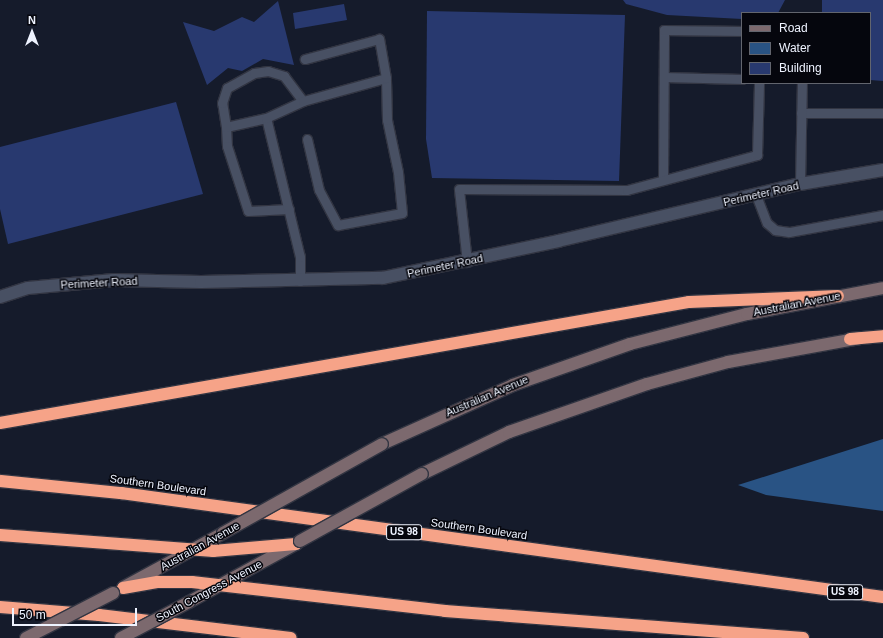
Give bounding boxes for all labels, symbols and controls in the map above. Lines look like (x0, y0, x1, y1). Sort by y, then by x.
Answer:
north arrow (12, 12, 52, 52)
legend (741, 12, 871, 84)
text: N (28, 14, 36, 26)
text: Road (779, 21, 808, 35)
text: Water (779, 41, 811, 55)
text: Building (779, 61, 822, 75)
street label: Perimeter Road (722, 179, 800, 209)
street label: Perimeter Road (406, 252, 484, 280)
street label: Perimeter Road (60, 274, 138, 292)
street label: Australian Avenue (752, 289, 842, 319)
street label: Australian Avenue (443, 373, 531, 419)
street label: Southern Boulevard (109, 472, 207, 498)
street label: Southern Boulevard (430, 516, 528, 542)
street label: Australian Avenue (158, 519, 242, 573)
road number: US 98 (386, 524, 422, 540)
street label: South Congress Avenue (153, 557, 265, 625)
road number: US 98 (827, 584, 863, 600)
scale bar (14, 600, 139, 626)
text: 50 m (19, 608, 46, 622)

